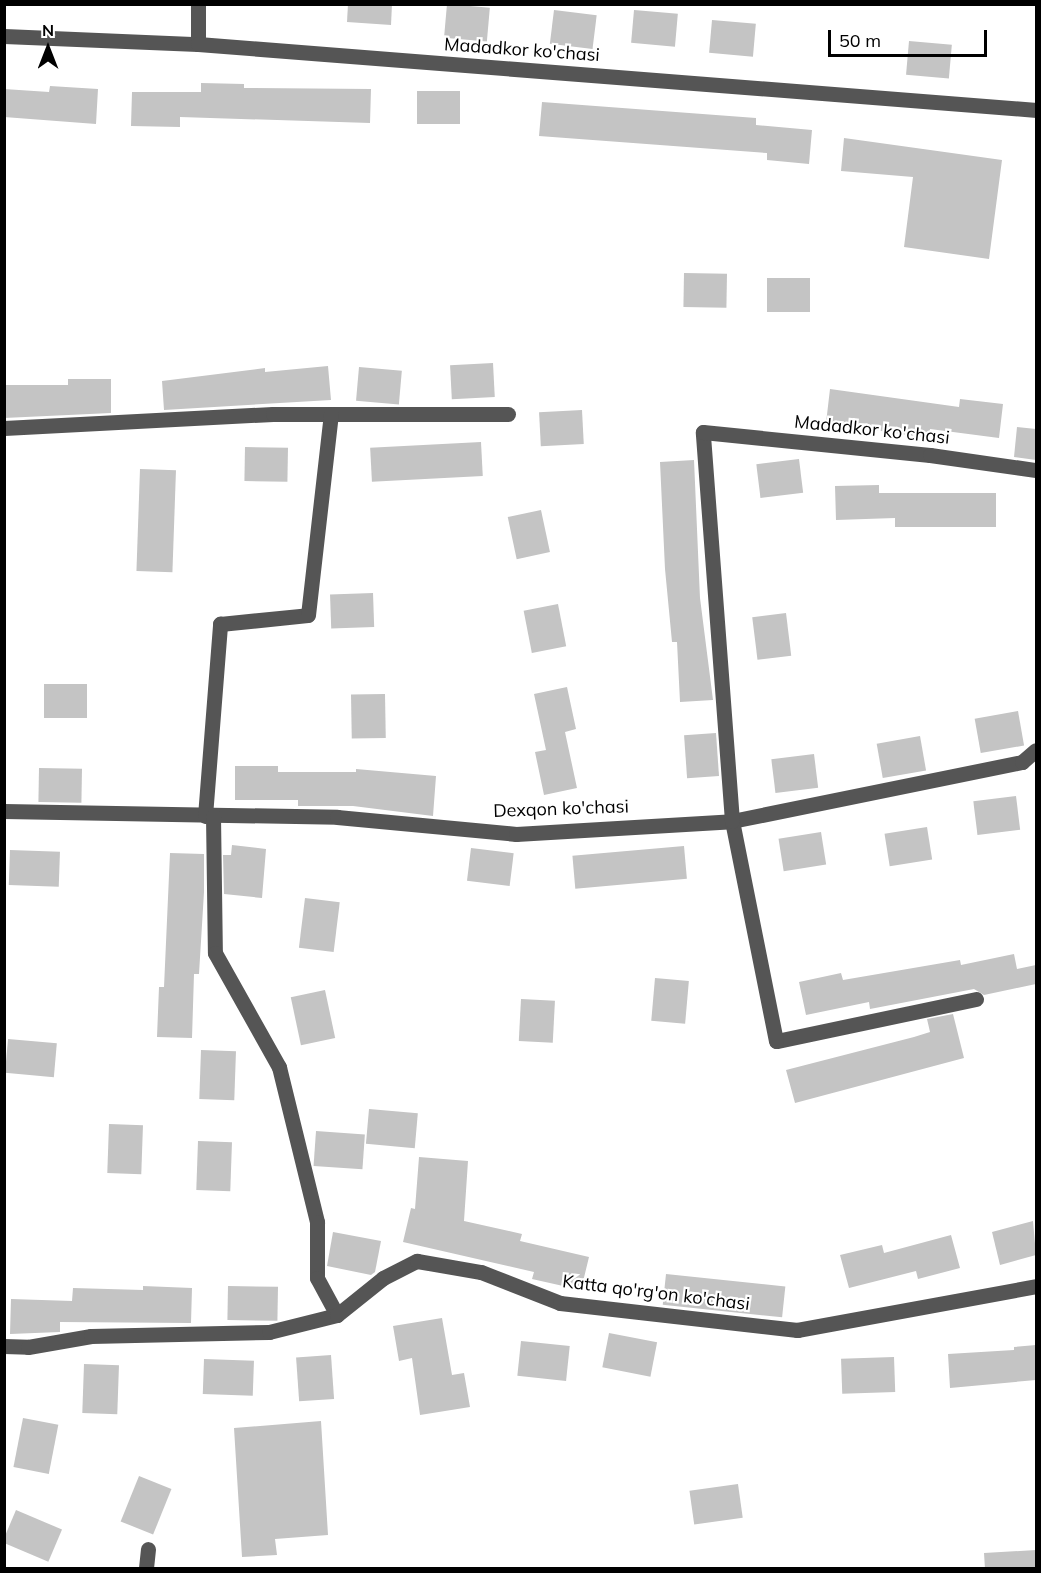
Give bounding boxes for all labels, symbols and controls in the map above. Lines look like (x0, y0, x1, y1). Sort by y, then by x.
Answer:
north arrow (18, 18, 78, 78)
scale bar (831, 18, 990, 56)
text: N (42, 20, 54, 40)
text: 50 m (839, 29, 881, 52)
street label: Madadkor ko'chasi (443, 34, 601, 66)
street label: Madadkor ko'chasi (793, 411, 951, 449)
street label: Dexqon ko'chasi (493, 796, 629, 822)
street label: Katta qo'rg'on ko'chasi (561, 1271, 751, 1315)

